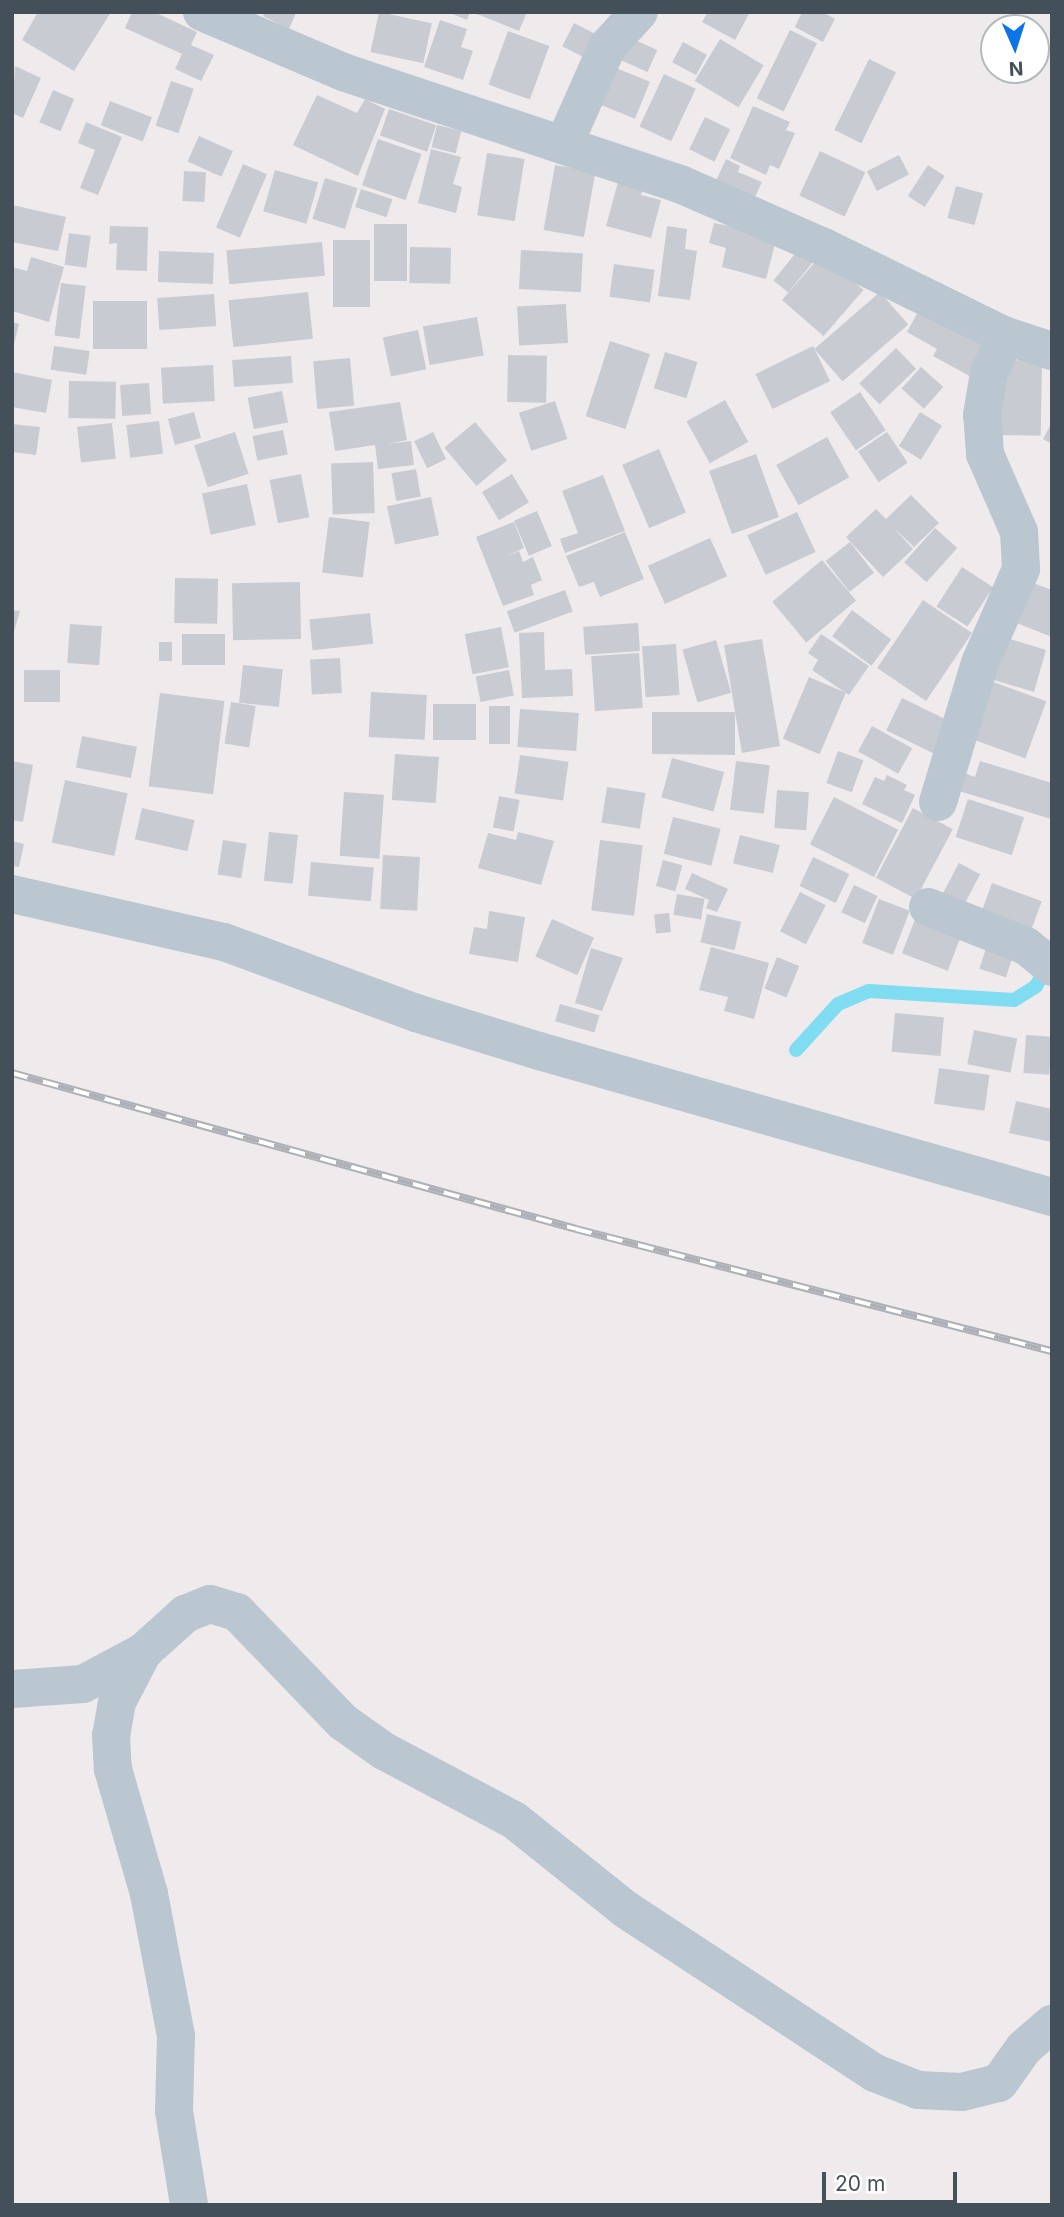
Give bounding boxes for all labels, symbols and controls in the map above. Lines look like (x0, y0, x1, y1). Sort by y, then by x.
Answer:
north arrow (980, 14, 1050, 84)
text: N (1008, 57, 1024, 80)
scale bar (826, 2158, 961, 2202)
text: 20 m (835, 2171, 885, 2196)

